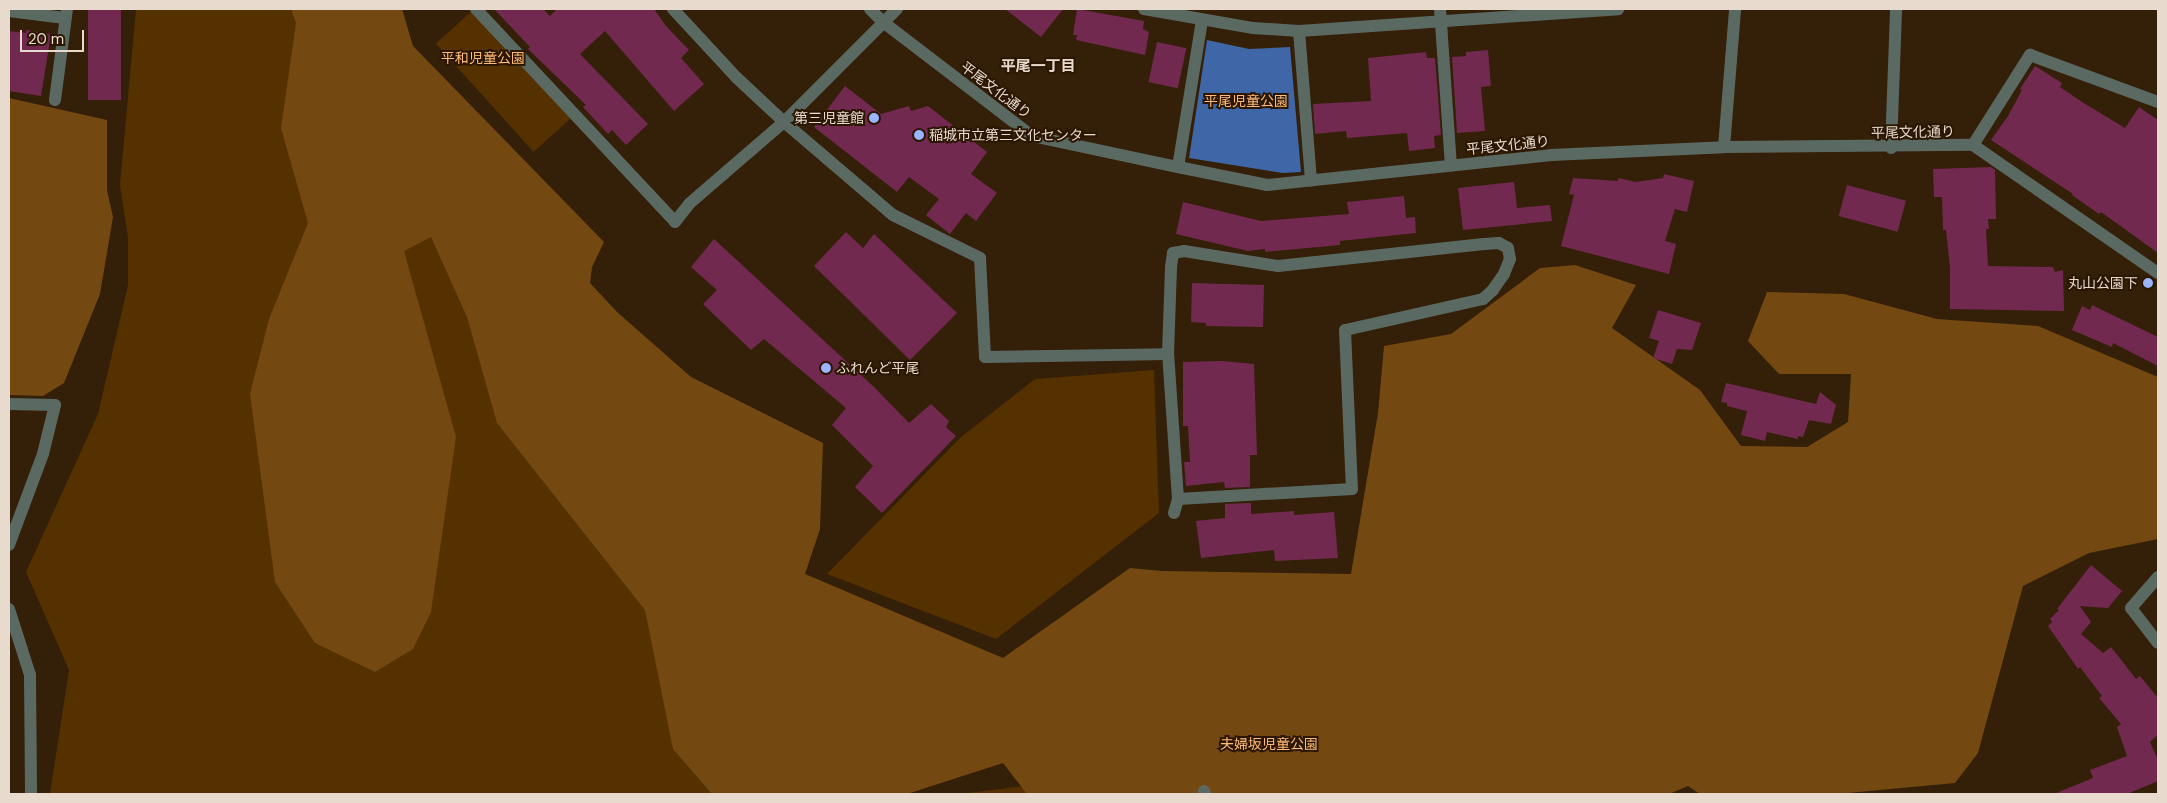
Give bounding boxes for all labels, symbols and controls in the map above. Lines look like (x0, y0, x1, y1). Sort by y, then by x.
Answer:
scale bar (22, 20, 86, 52)
text: 20 m (28, 29, 64, 49)
park label: 平和児童公園 (441, 50, 525, 66)
street label: 平尾文化通り (957, 58, 1035, 122)
district label: 平尾一丁目 (1001, 58, 1075, 76)
park label: 平尾児童公園 (1204, 93, 1288, 109)
place label: 第三児童館 (794, 110, 864, 126)
marker: 第三児童館 (868, 112, 880, 124)
street label: 平尾文化通り (1871, 123, 1955, 141)
place label: 稲城市立第三文化センター (929, 127, 1097, 143)
marker: 稲城市立第三文化センター (913, 129, 925, 141)
street label: 平尾文化通り (1465, 132, 1551, 158)
place label: 丸山公園下 (2068, 275, 2138, 291)
marker: 丸山公園下 (2142, 277, 2154, 289)
place label: ふれんど平尾 (836, 360, 920, 376)
marker: ふれんど平尾 (820, 362, 832, 374)
park label: 夫婦坂児童公園 (1220, 736, 1318, 752)

